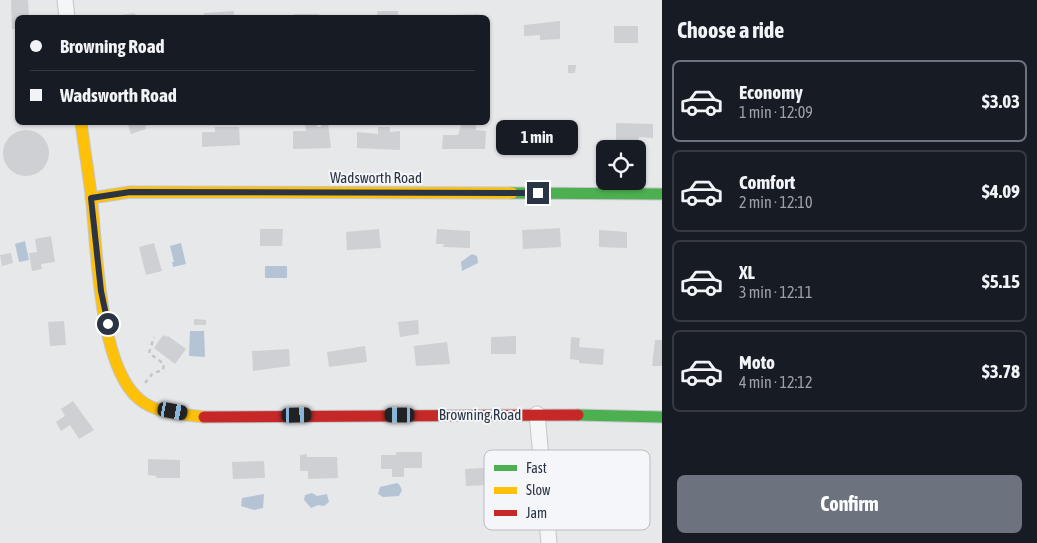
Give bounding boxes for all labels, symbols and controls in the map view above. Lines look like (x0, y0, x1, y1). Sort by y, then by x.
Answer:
text: Choose a ride (677, 17, 784, 43)
text: Browning Road (60, 35, 165, 57)
icon: car (679, 79, 724, 124)
text: Economy (739, 81, 803, 103)
text: Wadsworth Road (60, 84, 177, 106)
text: $3.03 (982, 90, 1020, 112)
text: 1 min · 12:09 (739, 103, 813, 121)
callout: 1 min (497, 120, 579, 156)
text: 1 min (521, 128, 553, 146)
map controls (596, 140, 646, 190)
button: locate (596, 140, 646, 190)
street label: Wadsworth Road (330, 169, 422, 186)
icon: car (679, 169, 724, 214)
text: Comfort (739, 171, 795, 193)
text: $4.09 (982, 180, 1020, 202)
route end (527, 182, 549, 204)
text: 2 min · 12:10 (739, 193, 812, 211)
icon: car (679, 259, 724, 304)
text: XL (739, 261, 755, 283)
text: $5.15 (982, 270, 1020, 292)
text: 3 min · 12:11 (739, 283, 812, 301)
route start (97, 313, 119, 335)
icon: car (679, 349, 724, 394)
text: Moto (739, 351, 775, 373)
text: $3.78 (982, 360, 1020, 382)
text: 4 min · 12:12 (739, 373, 812, 391)
car (156, 401, 189, 421)
street label: Browning Road (439, 406, 521, 423)
car (281, 407, 312, 423)
car (385, 408, 415, 423)
legend (484, 450, 650, 530)
text: Fast (526, 460, 547, 476)
button: Confirm (677, 475, 1022, 533)
text: Slow (526, 482, 551, 498)
text: Jam (526, 505, 547, 521)

